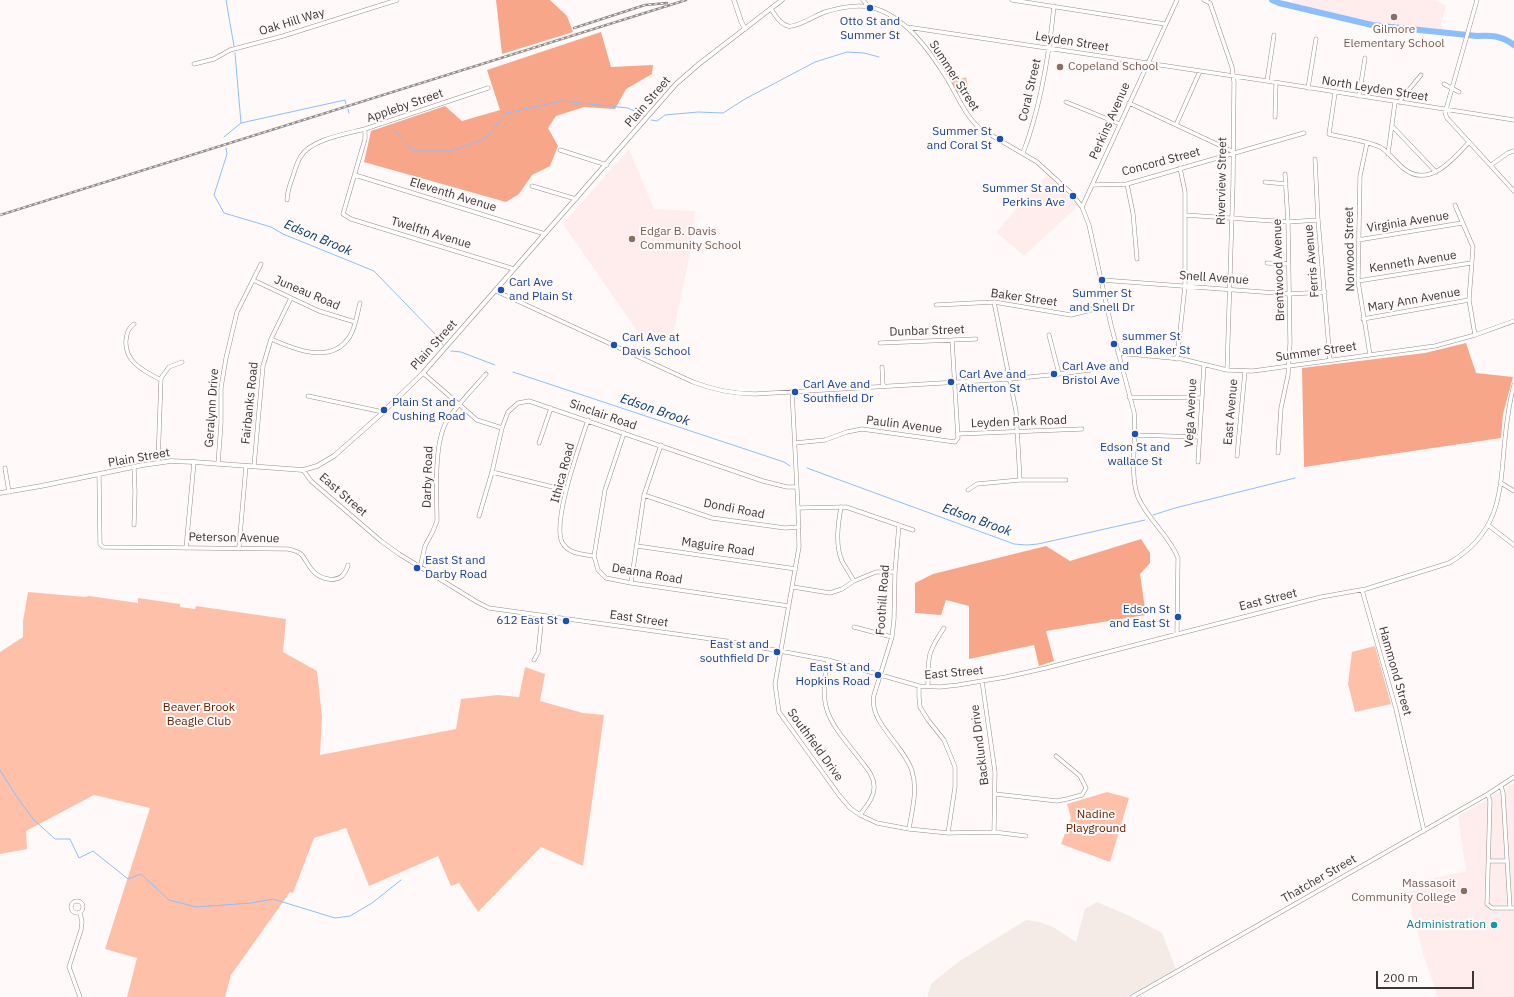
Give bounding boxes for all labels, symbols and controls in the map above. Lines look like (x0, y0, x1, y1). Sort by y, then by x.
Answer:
marker: Otto St and Summer St (865, 3, 875, 13)
street label: Oak Hill Way (257, 5, 327, 39)
marker: Gilmore Elementary School (1389, 12, 1399, 22)
place label: Otto St and Summer St (840, 15, 900, 43)
place label: Gilmore Elementary School (1343, 23, 1445, 51)
street label: Leyden Street (1034, 29, 1110, 55)
street label: Summer Street (926, 38, 982, 114)
street label: Coral Street (1016, 57, 1044, 123)
place label: Copeland School (1068, 60, 1159, 74)
marker: Copeland School (1055, 62, 1065, 72)
street label: North Leyden Street (1321, 73, 1429, 105)
street label: Plain Street (622, 74, 674, 130)
street label: Perkins Avenue (1087, 80, 1133, 162)
street label: Appleby Street (365, 86, 445, 126)
place label: Summer St and Coral St (927, 125, 992, 153)
marker: Summer St and Coral St (995, 134, 1005, 144)
street label: Riverview Street (1214, 137, 1230, 225)
street label: Concord Street (1120, 145, 1202, 179)
street label: Eleventh Avenue (408, 175, 498, 215)
place label: Summer St and Perkins Ave (982, 182, 1065, 210)
marker: Summer St and Perkins Ave (1068, 191, 1078, 201)
street label: Norwood Street (1342, 206, 1358, 292)
street label: Virginia Avenue (1366, 208, 1450, 236)
street label: Twelfth Avenue (389, 214, 473, 252)
water label: Edson Brook (282, 217, 354, 259)
street label: Brentwood Avenue (1270, 219, 1288, 321)
street label: Ferris Avenue (1302, 224, 1322, 298)
place label: Edgar B. Davis Community School (640, 225, 741, 253)
marker: Edgar B. Davis Community School (627, 234, 637, 244)
street label: Kenneth Avenue (1368, 248, 1458, 276)
street label: Snell Avenue (1179, 268, 1249, 288)
street label: Juneau Road (272, 273, 342, 313)
marker: Summer St and Snell Dr (1097, 275, 1107, 285)
place label: Carl Ave and Plain St (509, 276, 573, 304)
marker: Carl Ave and Plain St (496, 285, 506, 295)
street label: Mary Ann Avenue (1367, 285, 1461, 315)
street label: Baker Street (990, 286, 1058, 310)
place label: Summer St and Snell Dr (1069, 287, 1135, 315)
street label: Plain Street (408, 317, 460, 373)
street label: Dunbar Street (889, 322, 965, 340)
place label: summer St and Baker St (1122, 330, 1190, 358)
place label: Carl Ave at Davis School (622, 331, 690, 359)
marker: summer St and Baker St (1109, 339, 1119, 349)
street label: Summer Street (1275, 339, 1357, 365)
marker: Carl Ave at Davis School (609, 340, 619, 350)
place label: Carl Ave and Bristol Ave (1062, 360, 1129, 388)
street label: Fairbanks Road (239, 361, 261, 445)
street label: Geralynn Drive (202, 368, 222, 448)
place label: Carl Ave and Atherton St (959, 368, 1026, 396)
marker: Carl Ave and Bristol Ave (1049, 369, 1059, 379)
marker: Carl Ave and Atherton St (946, 377, 956, 387)
place label: Carl Ave and Southfield Dr (803, 378, 873, 406)
street label: Vega Avenue (1182, 378, 1200, 448)
street label: East Avenue (1221, 378, 1241, 446)
marker: Carl Ave and Southfield Dr (790, 387, 800, 397)
water label: Edson Brook (618, 391, 692, 429)
place label: Plain St and Cushing Road (392, 396, 465, 424)
street label: Sinclair Road (567, 397, 639, 433)
marker: Plain St and Cushing Road (379, 405, 389, 415)
street label: Paulin Avenue (865, 413, 943, 437)
street label: Leyden Park Road (971, 413, 1067, 431)
marker: Edson St and wallace St (1130, 429, 1140, 439)
street label: Ithica Road (548, 441, 578, 505)
place label: Edson St and wallace St (1100, 441, 1170, 469)
street label: Plain Street (107, 445, 171, 471)
street label: Darby Road (420, 446, 436, 508)
street label: East Street (316, 470, 370, 520)
street label: Dondi Road (702, 496, 766, 522)
water label: Edson Brook (940, 500, 1014, 540)
street label: Peterson Avenue (188, 530, 280, 546)
street label: Maguire Road (681, 535, 755, 559)
place label: East St and Darby Road (425, 554, 487, 582)
street label: Deanna Road (611, 561, 683, 587)
marker: East St and Darby Road (412, 563, 422, 573)
street label: Foothill Road (873, 564, 893, 636)
street label: East Street (1238, 586, 1298, 614)
place label: Edson St and East St (1110, 603, 1170, 631)
street label: East Street (609, 608, 669, 630)
marker: Edson St and East St (1173, 612, 1183, 622)
place label: 612 East St (496, 614, 558, 628)
marker: 612 East St (561, 616, 571, 626)
street label: Hammond Street (1375, 625, 1415, 717)
place label: East st and southfield Dr (700, 638, 769, 666)
marker: East st and southfield Dr (772, 647, 782, 657)
place label: East St and Hopkins Road (795, 661, 870, 689)
street label: East Street (924, 663, 984, 683)
marker: East St and Hopkins Road (873, 670, 883, 680)
park label: Beaver Brook Beagle Club (163, 701, 235, 729)
street label: Backlund Drive (968, 704, 992, 786)
street label: Southfield Drive (784, 706, 846, 784)
park label: Nadine Playground (1066, 808, 1126, 836)
street label: Thatcher Street (1279, 852, 1359, 906)
place label: Massasoit Community College (1351, 877, 1456, 905)
marker: Massasoit Community College (1459, 886, 1469, 896)
place label: Administration (1407, 918, 1486, 932)
marker: Administration (1489, 920, 1499, 930)
scale bar (1378, 963, 1476, 989)
text: 200 m (1383, 970, 1418, 985)

